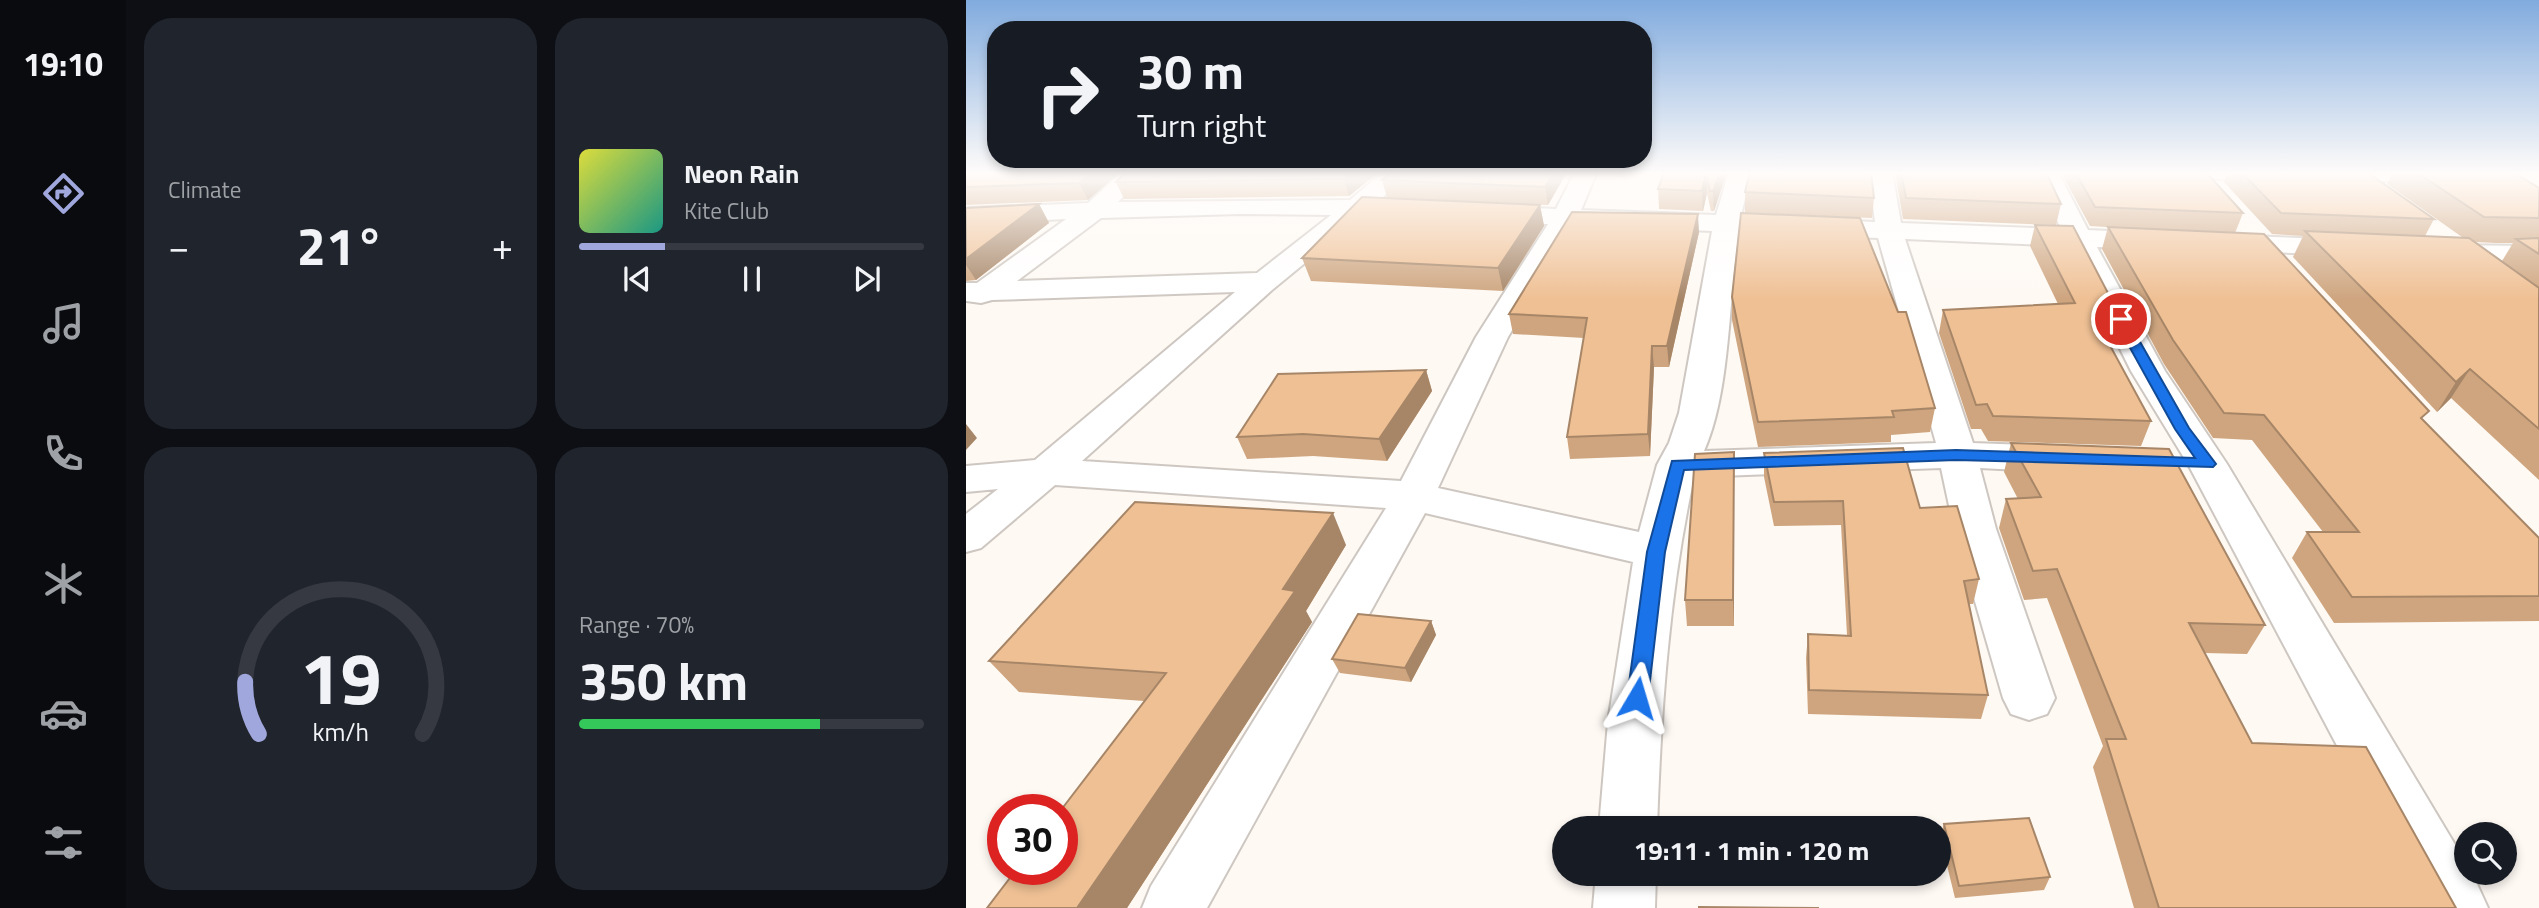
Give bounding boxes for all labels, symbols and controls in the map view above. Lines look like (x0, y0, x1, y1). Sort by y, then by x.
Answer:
text: 30 m (1137, 33, 1244, 108)
text: 19:10 (23, 40, 103, 88)
icon: right (1022, 49, 1113, 140)
text: Turn right (1137, 101, 1266, 149)
text: Neon Rain (684, 154, 799, 193)
icon: directions (39, 169, 88, 218)
text: Climate (168, 172, 241, 207)
text: Kite Club (684, 193, 769, 228)
text: 21° (297, 206, 384, 285)
text: − (168, 217, 189, 275)
text: + (492, 217, 513, 275)
icon: previous (618, 260, 656, 298)
icon: pause (733, 260, 771, 298)
icon: next (848, 260, 886, 298)
pin (2091, 289, 2151, 349)
icon: music (39, 299, 88, 348)
icon: arrive (2102, 300, 2140, 338)
icon: phone (39, 429, 88, 478)
icon: climate (39, 559, 88, 608)
text: Range · 70% (579, 607, 694, 642)
text: 19 (300, 623, 381, 733)
text: 350 km (579, 641, 748, 720)
position arrow (1600, 661, 1674, 735)
icon: car (39, 689, 88, 738)
text: km/h (312, 713, 369, 751)
speed limit sign: 30 (987, 794, 1078, 885)
icon: filters (39, 818, 88, 867)
map controls (2454, 822, 2517, 885)
button: search (2454, 822, 2517, 885)
text: 19:11 · 1 min · 120 m (1634, 831, 1869, 870)

